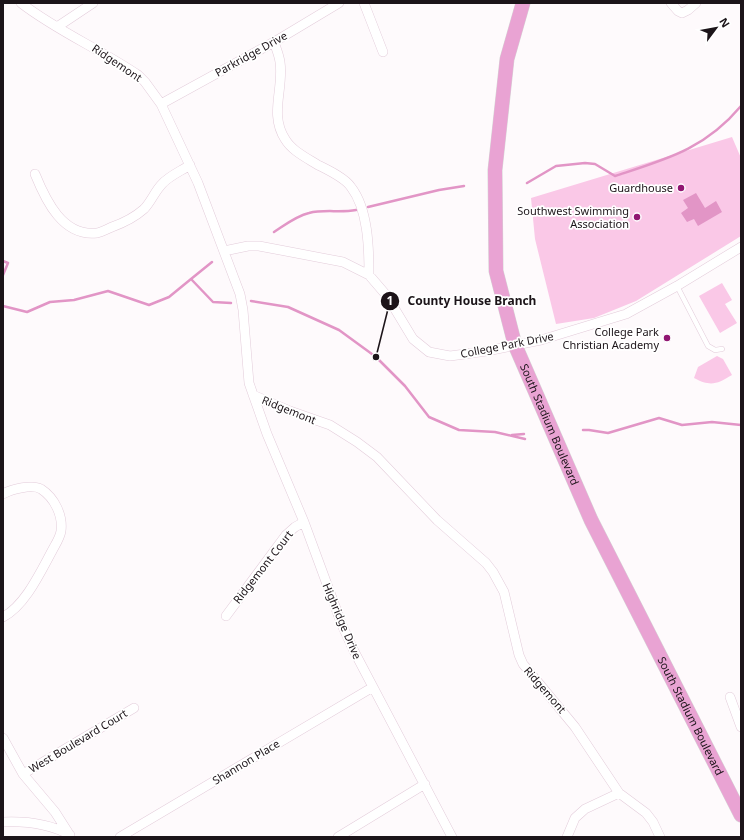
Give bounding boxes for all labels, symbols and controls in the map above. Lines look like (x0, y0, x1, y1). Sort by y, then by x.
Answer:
north arrow (696, 8, 736, 48)
text: N (716, 15, 734, 30)
street label: Parkridge Drive (212, 28, 290, 80)
street label: Ridgemont (89, 40, 145, 85)
place label: Guardhouse (609, 180, 673, 195)
marker: Guardhouse (676, 183, 686, 193)
place label: Southwest Swimming Association (517, 203, 629, 231)
marker: Southwest Swimming Association (632, 212, 642, 222)
callout: County House Branch (380, 289, 544, 313)
text: 1 (387, 292, 393, 309)
text: County House Branch (408, 292, 536, 309)
place label: College Park Christian Academy (563, 324, 659, 352)
street label: College Park Drive (459, 328, 555, 361)
marker: College Park Christian Academy (662, 333, 672, 343)
street label: South Stadium Boulevard (517, 361, 583, 488)
street label: Ridgemont (260, 392, 319, 427)
street label: Ridgemont Court (229, 527, 296, 606)
street label: Highridge Drive (320, 580, 365, 661)
street label: South Stadium Boulevard (655, 654, 728, 778)
street label: Ridgemont (521, 663, 570, 716)
street label: West Boulevard Court (26, 705, 130, 776)
street label: Shannon Place (209, 736, 282, 788)

